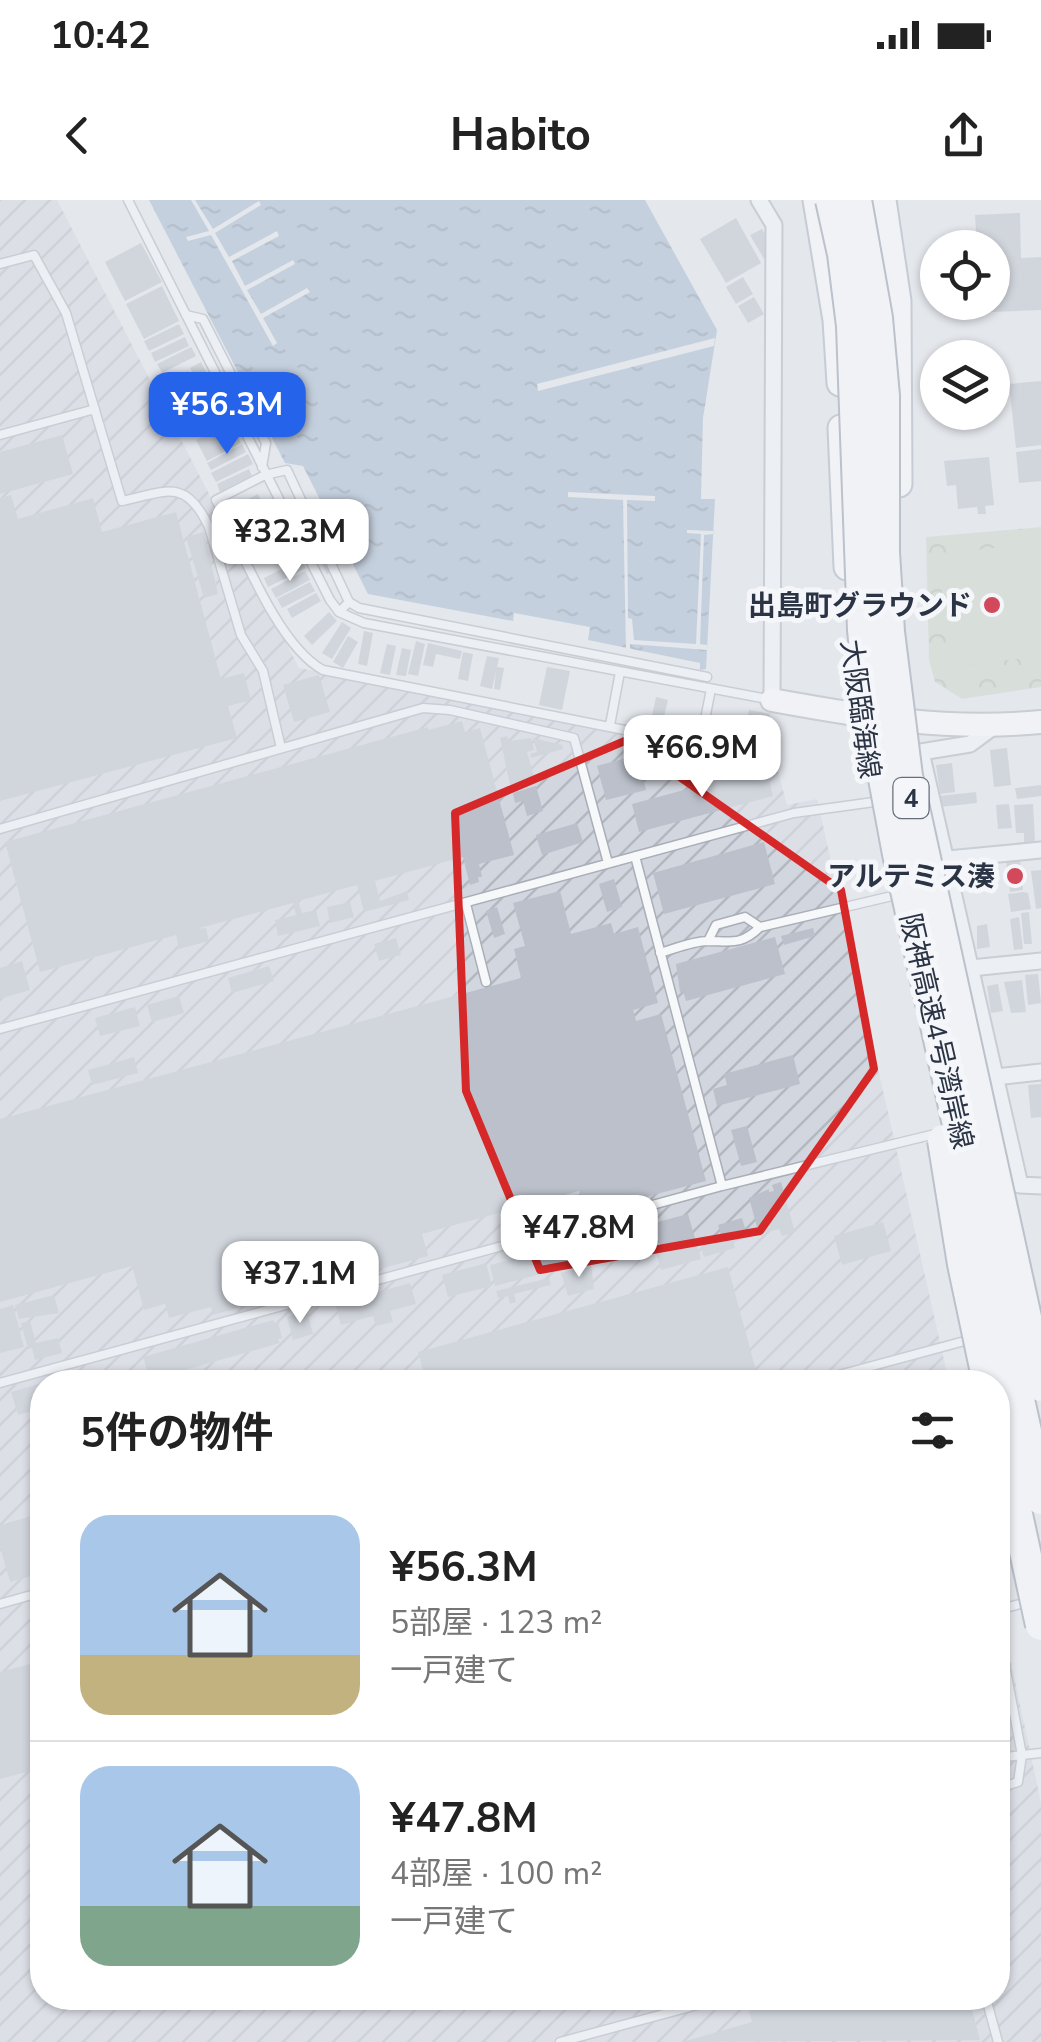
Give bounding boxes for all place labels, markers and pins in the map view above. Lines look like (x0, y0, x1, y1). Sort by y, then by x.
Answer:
pin: ¥56.3M (146, 372, 308, 457)
pin: ¥32.3M (209, 499, 371, 584)
place label: 出島町グラウンド (748, 587, 972, 625)
marker: 出島町グラウンド (981, 594, 1003, 616)
pin: ¥66.9M (621, 715, 783, 800)
place label: アルテミス湊 (827, 858, 995, 896)
marker: アルテミス湊 (1004, 865, 1026, 887)
pin: ¥47.8M (498, 1195, 660, 1280)
pin: ¥37.1M (219, 1241, 381, 1326)

